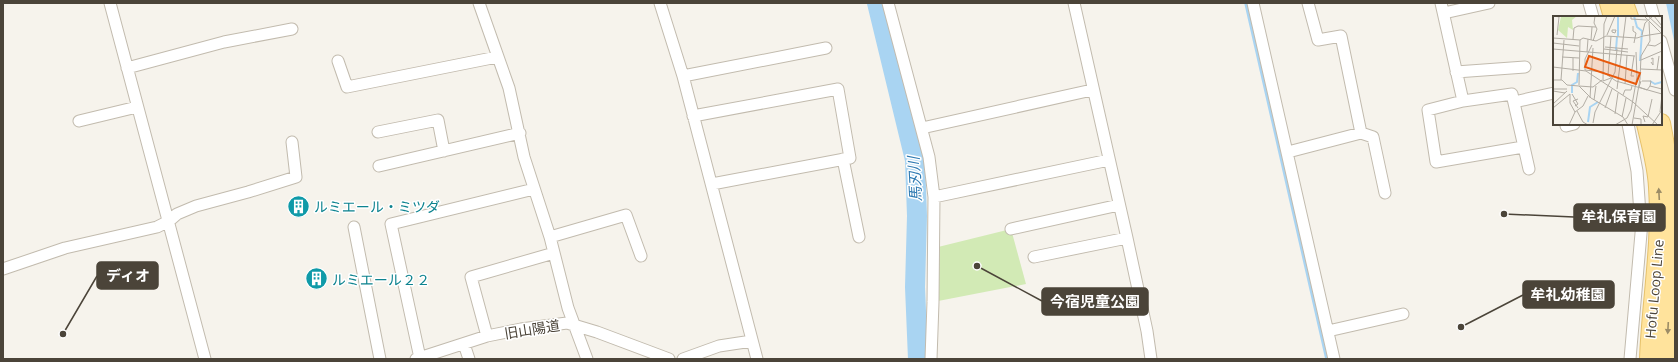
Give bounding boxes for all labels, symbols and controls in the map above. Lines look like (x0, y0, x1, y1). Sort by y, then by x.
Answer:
inset map (1553, 16, 1662, 125)
water label: 馬刃川 (903, 154, 925, 202)
one-way arrow (1655, 188, 1662, 200)
building icon: ルミエール・ミツダ (285, 193, 311, 219)
place label: ルミエール・ミツダ (314, 197, 440, 216)
callout: 牟礼保育園 (1574, 204, 1665, 231)
text: 牟礼保育園 (1581, 206, 1657, 226)
street label: Hofu Loop Line (1640, 239, 1668, 339)
callout: ディオ (97, 262, 158, 289)
text: ディオ (106, 265, 150, 285)
building icon: ルミエール２２ (304, 266, 330, 292)
place label: ルミエール２２ (332, 270, 430, 289)
callout: 牟礼幼稚園 (1523, 281, 1614, 308)
text: 牟礼幼稚園 (1530, 284, 1606, 304)
callout: 今宿児童公園 (1042, 288, 1148, 315)
text: 今宿児童公園 (1050, 291, 1140, 311)
street label: 旧山陽道 (503, 315, 561, 343)
one-way arrow (1664, 322, 1671, 334)

